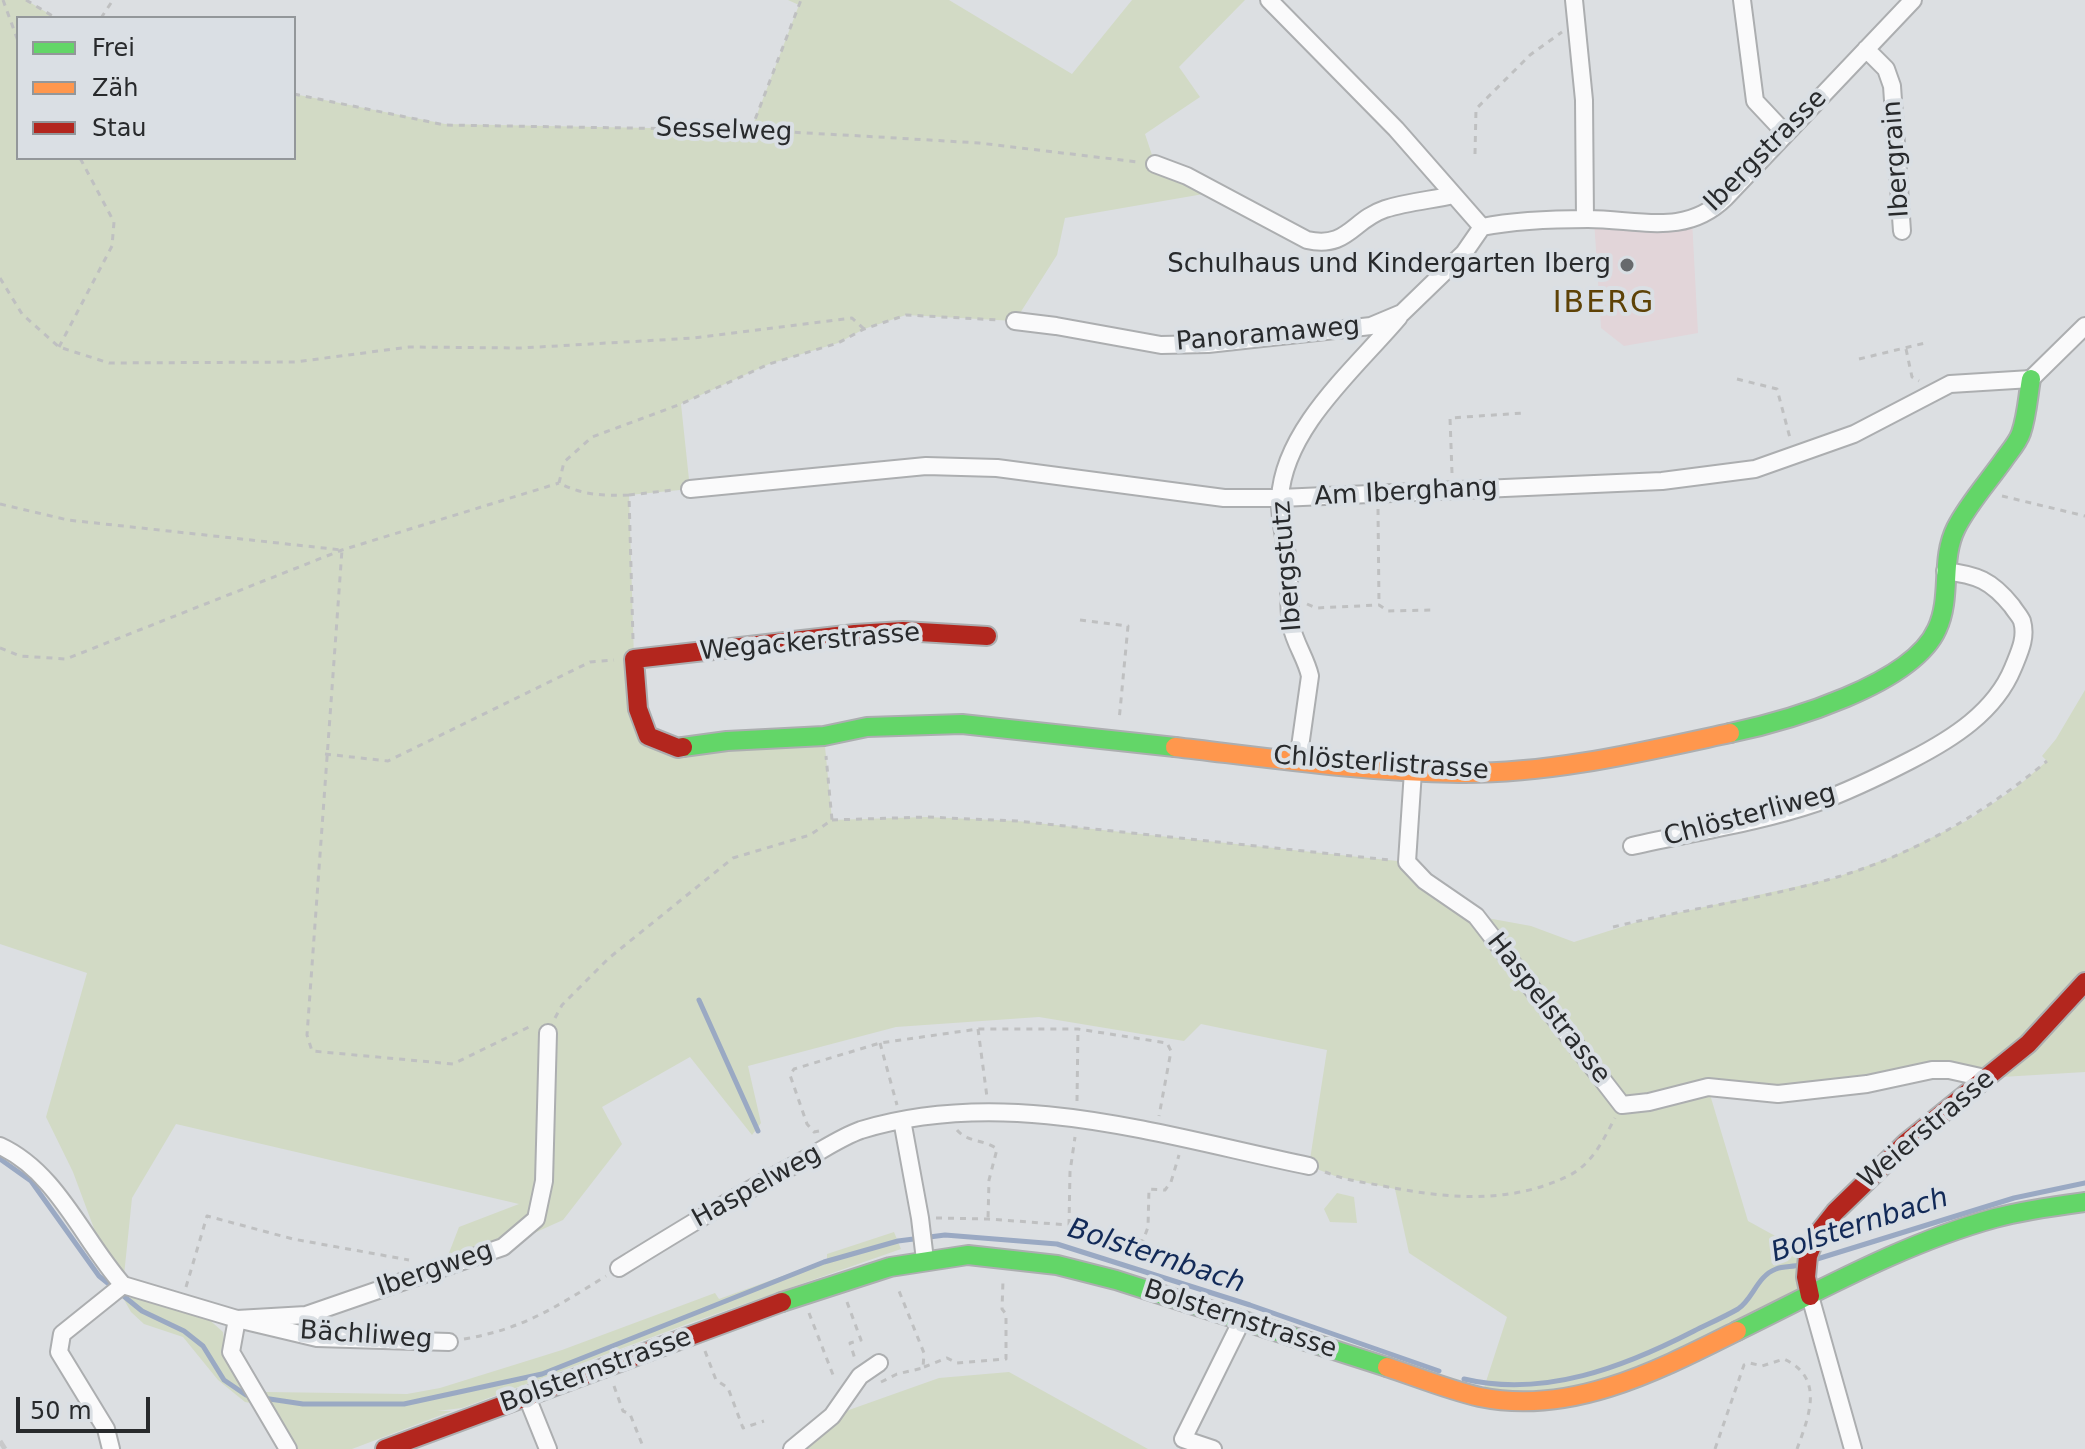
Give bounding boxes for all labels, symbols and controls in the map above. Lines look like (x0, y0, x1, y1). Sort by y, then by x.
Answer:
legend (16, 16, 296, 160)
text: Frei (92, 34, 135, 62)
text: Zäh (92, 74, 138, 102)
street label: Ibergstrasse (1698, 83, 1834, 219)
street label: Ibergrain (1877, 99, 1917, 219)
street label: Sesselweg (655, 113, 793, 149)
text: Stau (92, 114, 147, 142)
place label: Schulhaus und Kindergarten Iberg (1167, 249, 1611, 281)
marker: Schulhaus und Kindergarten Iberg (1618, 256, 1636, 274)
district label: IBERG (1553, 286, 1655, 322)
street label: Panoramaweg (1175, 311, 1361, 359)
street label: Am Iberghang (1313, 473, 1499, 513)
street label: Ibergstutz (1267, 499, 1309, 633)
street label: Wegackerstrasse (698, 618, 922, 668)
street label: Chlösterlistrasse (1272, 741, 1490, 787)
street label: Chlösterliweg (1661, 778, 1839, 854)
street label: Haspelstrasse (1480, 928, 1616, 1090)
street label: Weierstrasse (1853, 1064, 2001, 1196)
street label: Haspelweg (687, 1139, 827, 1235)
water label: Bolsternbach (1767, 1182, 1953, 1270)
water label: Bolsternbach (1063, 1213, 1249, 1301)
street label: Ibergweg (373, 1236, 497, 1304)
street label: Bolsternstrasse (1140, 1274, 1340, 1366)
street label: Bächliweg (299, 1316, 433, 1356)
street label: Bolsternstrasse (496, 1322, 696, 1420)
scale bar (20, 1381, 154, 1431)
text: 50 m (30, 1397, 92, 1425)

